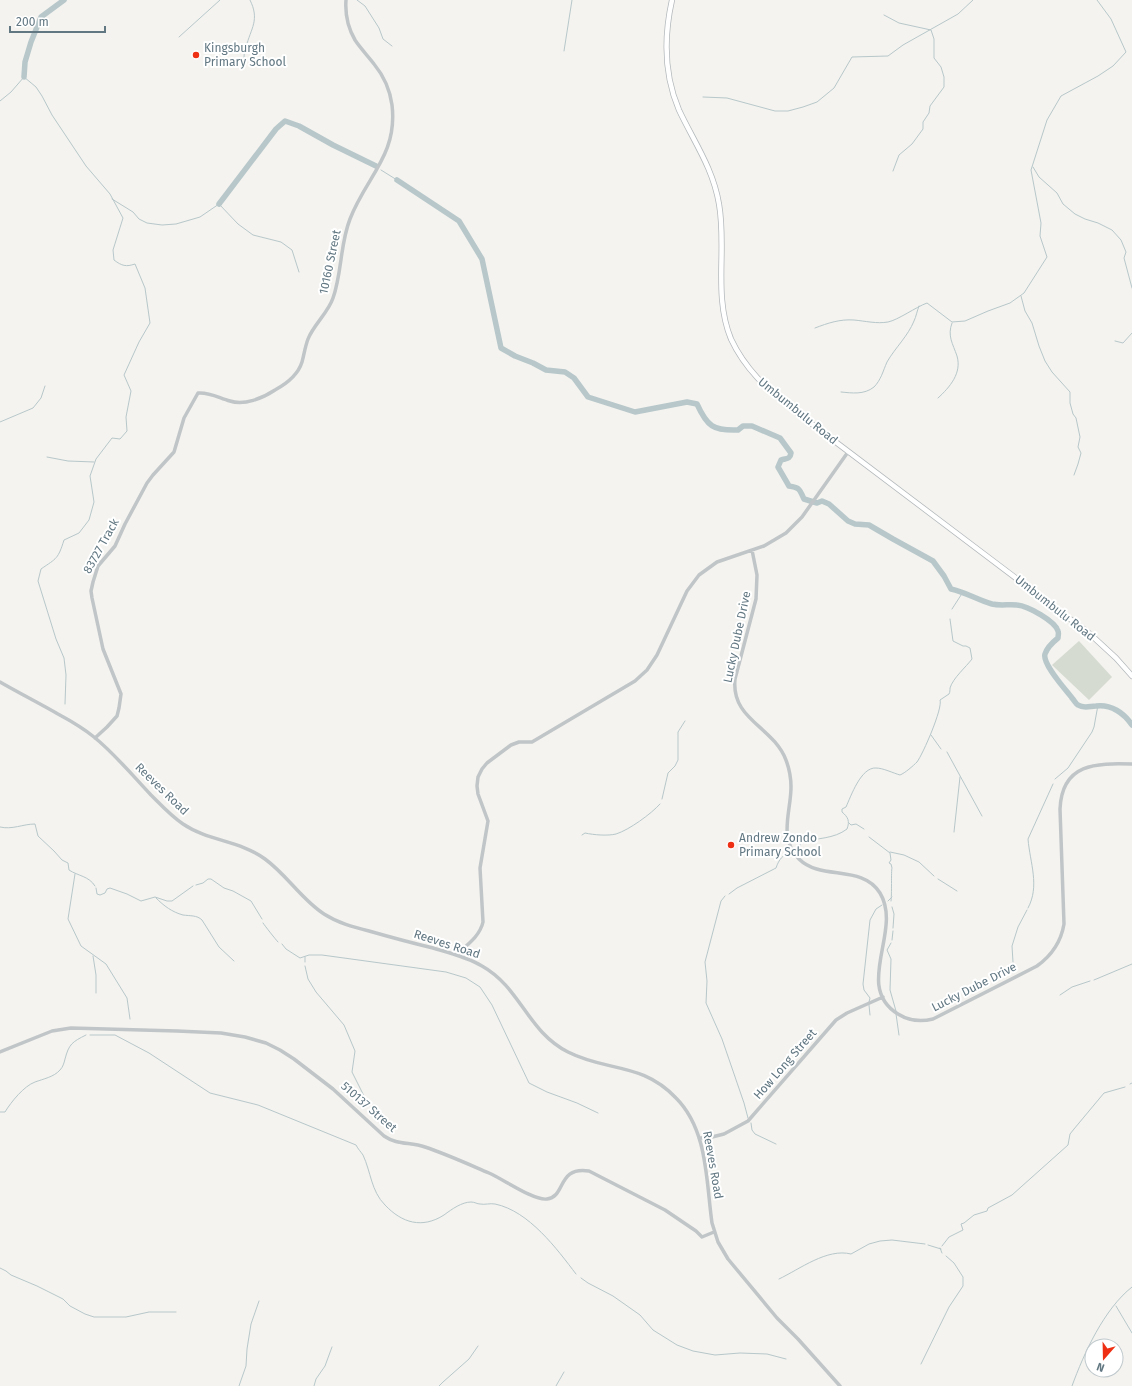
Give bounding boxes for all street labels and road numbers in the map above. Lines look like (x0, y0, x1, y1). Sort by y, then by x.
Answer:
street label: 10160 Street (316, 228, 344, 296)
street label: Umbumbulu Road (755, 375, 841, 447)
street label: 83727 Track (80, 515, 122, 576)
street label: Umbumbulu Road (1012, 572, 1098, 644)
street label: Lucky Dube Drive (720, 590, 754, 684)
street label: Reeves Road (132, 760, 192, 818)
street label: Reeves Road (412, 927, 482, 961)
street label: Lucky Dube Drive (929, 960, 1019, 1014)
street label: How Long Street (751, 1025, 820, 1102)
street label: 510137 Street (338, 1079, 400, 1135)
street label: Reeves Road (700, 1130, 726, 1200)

